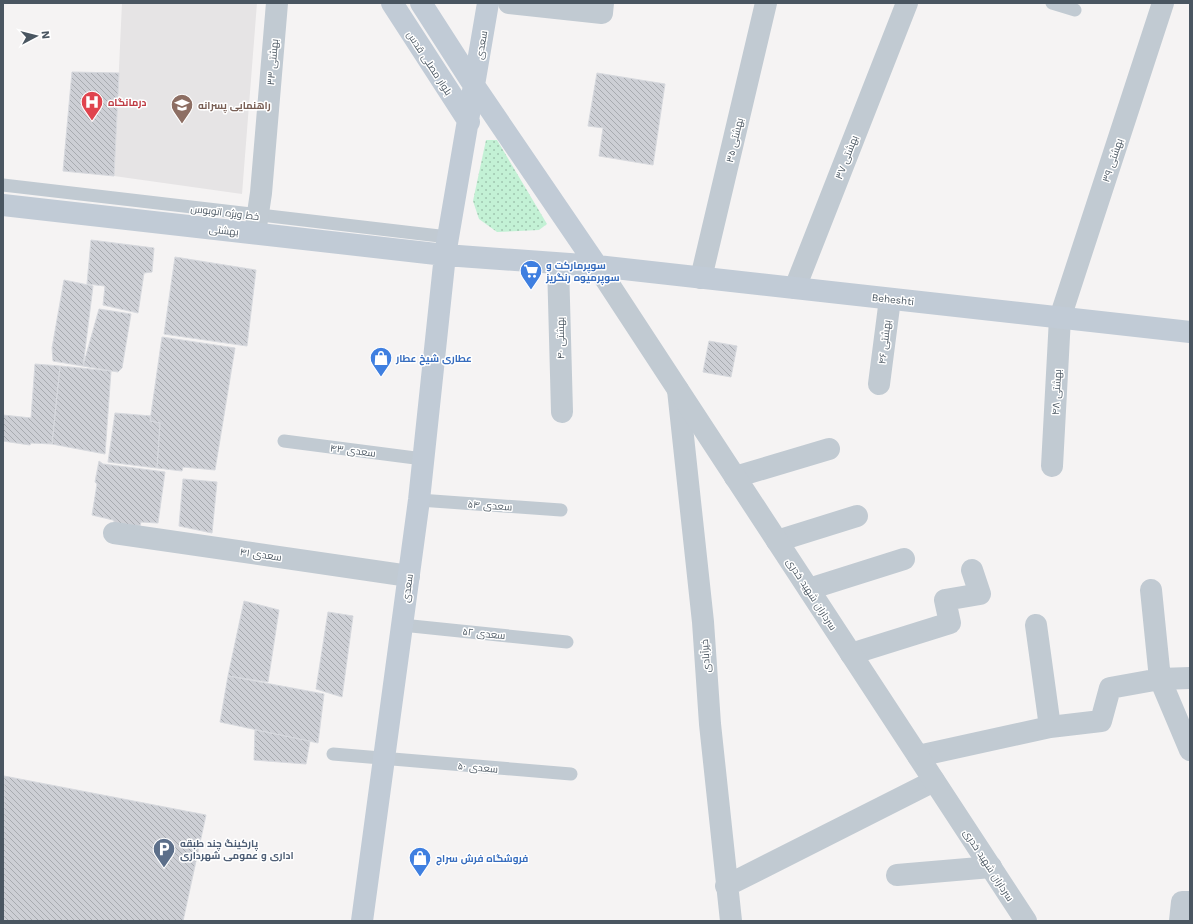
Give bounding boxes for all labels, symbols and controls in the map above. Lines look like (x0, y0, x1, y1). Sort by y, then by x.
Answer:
north arrow (16, 16, 56, 56)
street label: بلوار مصلی قدس (404, 29, 454, 98)
text: N (38, 30, 52, 40)
street label: سعدی (474, 30, 490, 60)
street label: بهشتی ۳۳ (265, 38, 281, 86)
hospital icon: درمانگاه (79, 89, 105, 122)
school or university icon: راهنمایی پسرانه (169, 92, 195, 125)
place label: درمانگاه (108, 97, 147, 109)
place label: راهنمایی پسرانه (198, 100, 271, 113)
street label: بهشتی ۳۵ (724, 117, 746, 164)
street label: بهشتی ۳۷ (833, 134, 861, 181)
street label: بهشتی ۳۹ (1100, 137, 1126, 184)
street label: خط ویژه اتوبوس (190, 203, 260, 223)
street label: بهشتی (209, 223, 239, 239)
supermarket icon: سوپرمارکت و سوپرمیوه رنگریز (518, 258, 544, 291)
place label: سوپرمارکت و سوپرمیوه رنگریز (545, 260, 619, 285)
street label: Beheshti (871, 292, 915, 307)
street label: بهشتی ۴۰ (555, 317, 567, 359)
street label: بهشتی ۴۶ (876, 319, 894, 365)
shop icon: عطاری شیخ عطار (368, 345, 394, 378)
place label: عطاری شیخ عطار (395, 353, 472, 366)
street label: بهشتی ۴۸ (1050, 369, 1064, 415)
street label: سعدی ۴۳ (329, 442, 376, 460)
street label: سعدی ۵۴ (467, 498, 513, 514)
street label: سعدی ۴۱ (239, 546, 283, 564)
street label: سرداران شهید خدری (784, 556, 839, 633)
street label: سعدی (400, 573, 416, 603)
street label: سعدی ۵۲ (462, 626, 506, 642)
street label: خیرآبادی (699, 639, 713, 673)
street label: سعدی ۵۰ (457, 760, 499, 776)
street label: سرداران شهید خدری (961, 827, 1016, 904)
parking icon: پارکینگ چند طبقه اداری و عمومی شهرداری (151, 836, 177, 869)
place label: پارکینگ چند طبقه اداری و عمومی شهرداری (180, 838, 294, 862)
shop icon: فروشگاه فرش سراج (407, 845, 433, 878)
place label: فروشگاه فرش سراج (436, 853, 528, 866)

